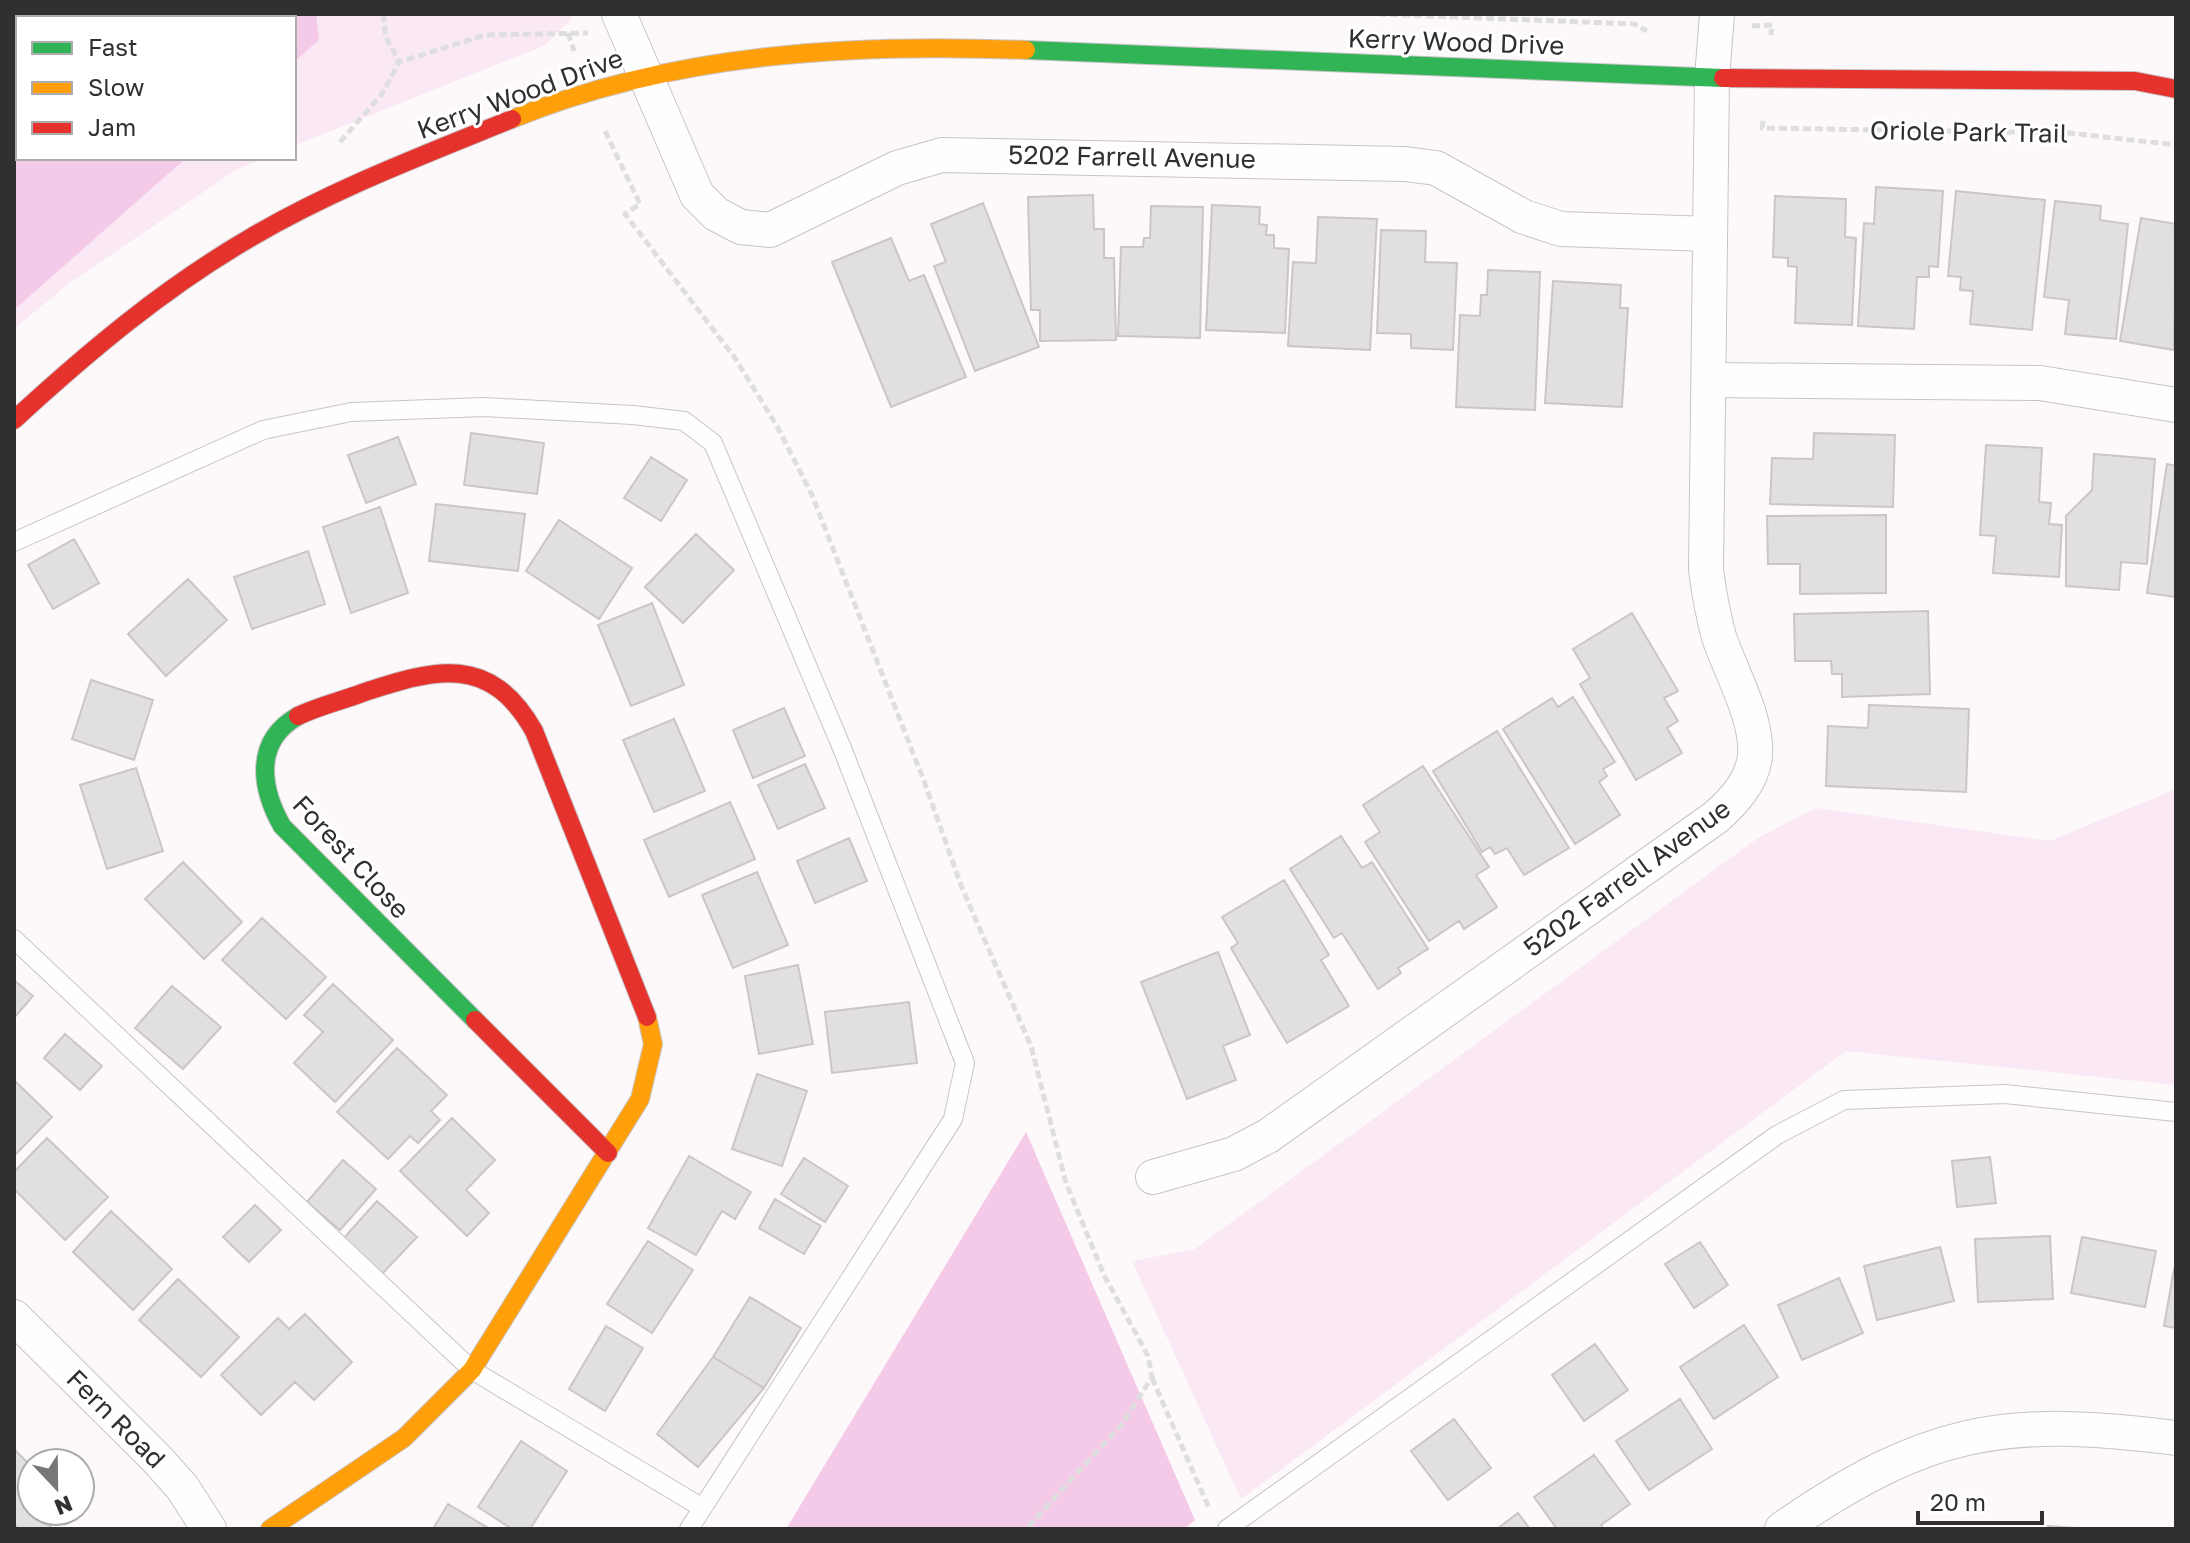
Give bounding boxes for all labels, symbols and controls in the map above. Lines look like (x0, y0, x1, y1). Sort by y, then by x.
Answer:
legend (16, 16, 296, 160)
street label: Kerry Wood Drive (1347, 22, 1565, 61)
text: Fast (88, 32, 138, 61)
street label: Kerry Wood Drive (413, 42, 627, 145)
text: Slow (88, 72, 144, 101)
text: Jam (88, 112, 136, 141)
street label: Oriole Park Trail (1870, 114, 2068, 149)
street label: 5202 Farrell Avenue (1008, 139, 1256, 174)
street label: Forest Close (287, 789, 416, 925)
street label: 5202 Farrell Avenue (1517, 792, 1736, 963)
street label: Fern Road (61, 1363, 172, 1474)
north arrow (16, 1447, 96, 1527)
scale bar (1918, 1475, 2042, 1525)
text: 20 m (1930, 1487, 1986, 1516)
text: N (51, 1490, 76, 1522)

